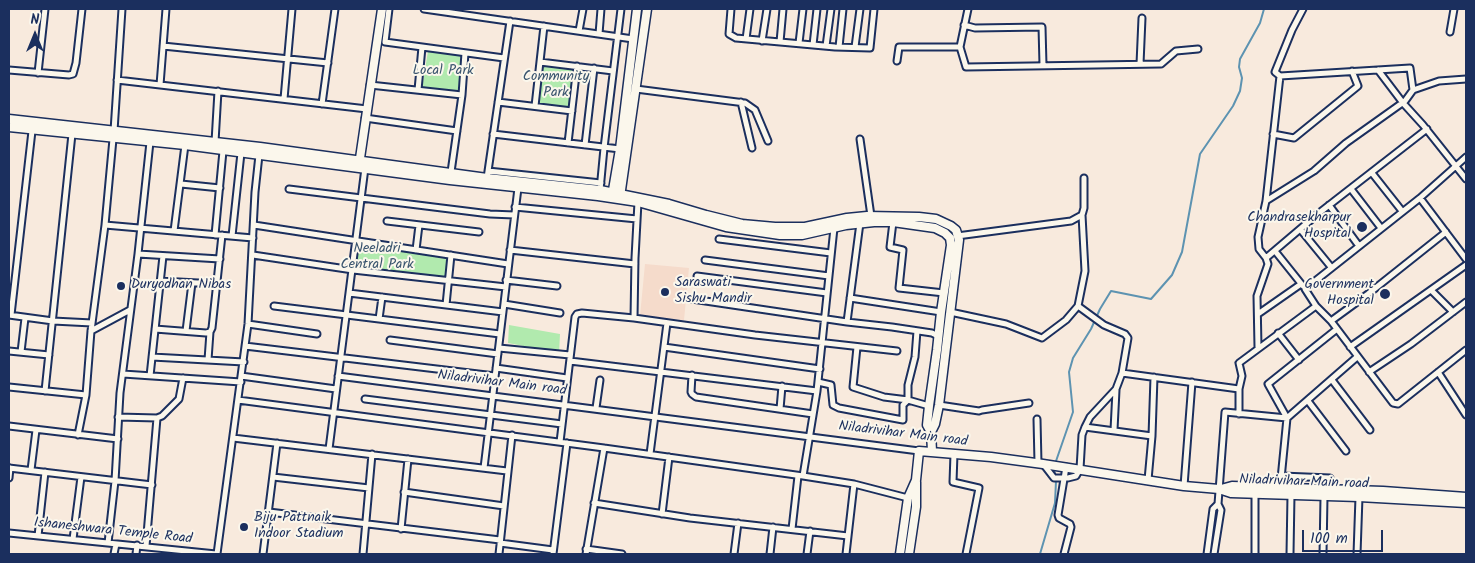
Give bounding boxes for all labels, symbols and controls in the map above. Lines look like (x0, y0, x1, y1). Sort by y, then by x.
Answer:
text: N (31, 9, 39, 31)
north arrow (10, 10, 60, 60)
park label: Local Park (412, 64, 474, 80)
park label: Community Park (523, 70, 589, 102)
place label: Chandrasekharpur Hospital (1247, 211, 1351, 243)
marker: Chandrasekharpur Hospital (1355, 220, 1369, 234)
park label: Neeladri Central Park (340, 242, 414, 274)
place label: Saraswati Sishu Mandir (675, 276, 752, 308)
place label: Duryodhan Nibas (131, 278, 231, 294)
place label: Government Hospital (1304, 278, 1374, 310)
marker: Duryodhan Nibas (115, 280, 127, 292)
marker: Saraswati Sishu Mandir (659, 286, 671, 298)
marker: Government Hospital (1378, 287, 1392, 301)
street label: Niladrivihar Main road (437, 368, 567, 400)
street label: Niladrivihar Main road (838, 419, 968, 451)
street label: Niladrivihar Main road (1239, 472, 1369, 494)
place label: Biju Pattnaik Indoor Stadium (254, 511, 343, 544)
street label: Ishaneshwara Temple Road (33, 515, 193, 549)
scale bar (1305, 520, 1386, 552)
marker: Biju Pattnaik Indoor Stadium (238, 521, 250, 533)
text: 100 m (1310, 527, 1348, 551)

